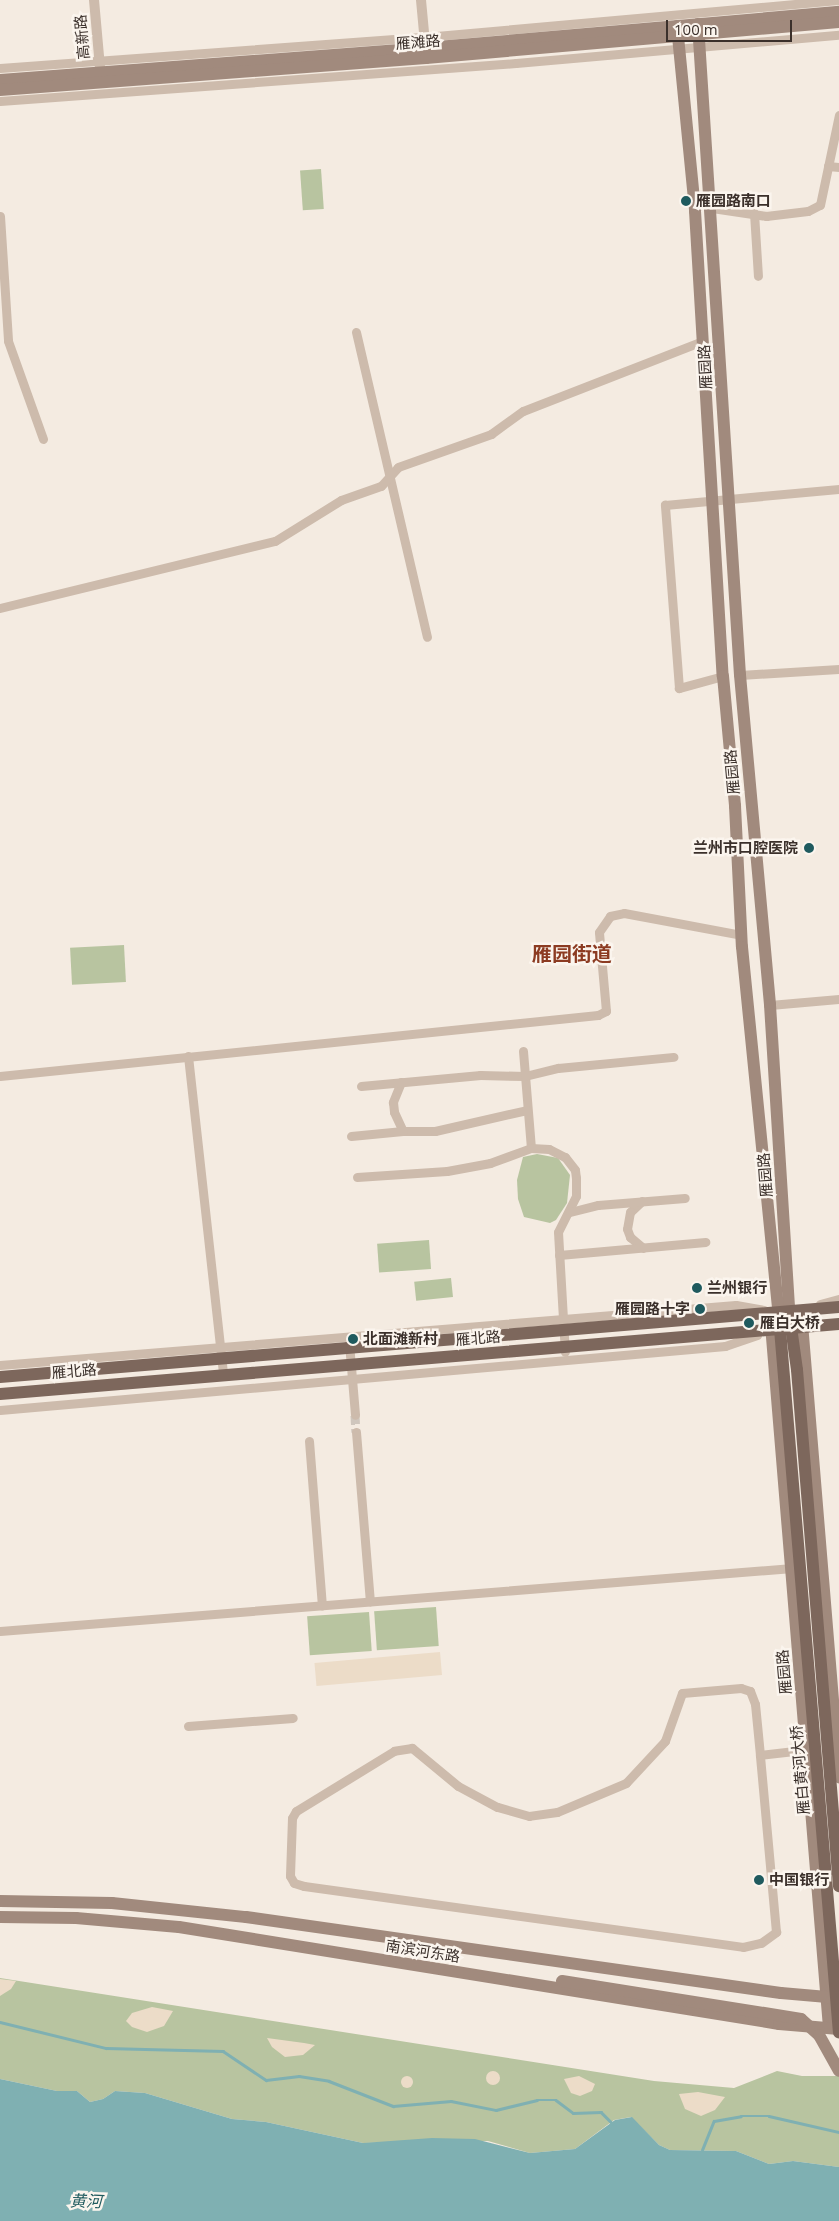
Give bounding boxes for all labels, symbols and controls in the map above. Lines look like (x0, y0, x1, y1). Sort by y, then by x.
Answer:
scale bar (669, 10, 795, 42)
street label: 高新路 (71, 14, 93, 60)
text: 100 m (674, 19, 718, 39)
street label: 雁滩路 (395, 31, 441, 53)
place label: 雁园路南口 (696, 192, 771, 210)
marker: 雁园路南口 (680, 195, 692, 207)
street label: 雁园路 (695, 344, 715, 390)
street label: 雁园路 (721, 749, 743, 795)
place label: 兰州市口腔医院 (693, 839, 798, 857)
marker: 兰州市口腔医院 (802, 841, 816, 855)
district label: 雁园街道 (532, 941, 612, 965)
street label: 雁园路 (754, 1152, 776, 1198)
place label: 兰州银行 (707, 1279, 767, 1297)
marker: 兰州银行 (691, 1282, 703, 1294)
place label: 雁园路十字 (615, 1300, 690, 1318)
marker: 雁园路十字 (694, 1303, 706, 1315)
place label: 雁白大桥 (760, 1314, 820, 1332)
marker: 雁白大桥 (742, 1316, 756, 1330)
street label: 雁北路 (455, 1327, 501, 1349)
place label: 北面滩新村 (363, 1330, 438, 1348)
marker: 北面滩新村 (347, 1333, 359, 1345)
street label: 雁北路 (51, 1360, 97, 1382)
street label: 雁园路 (773, 1649, 795, 1695)
street label: 雁白黄河大桥 (787, 1724, 813, 1816)
place label: 中国银行 (769, 1871, 829, 1889)
marker: 中国银行 (753, 1874, 765, 1886)
street label: 南滨河东路 (385, 1936, 461, 1966)
water label: 黄河 (70, 2191, 102, 2211)

